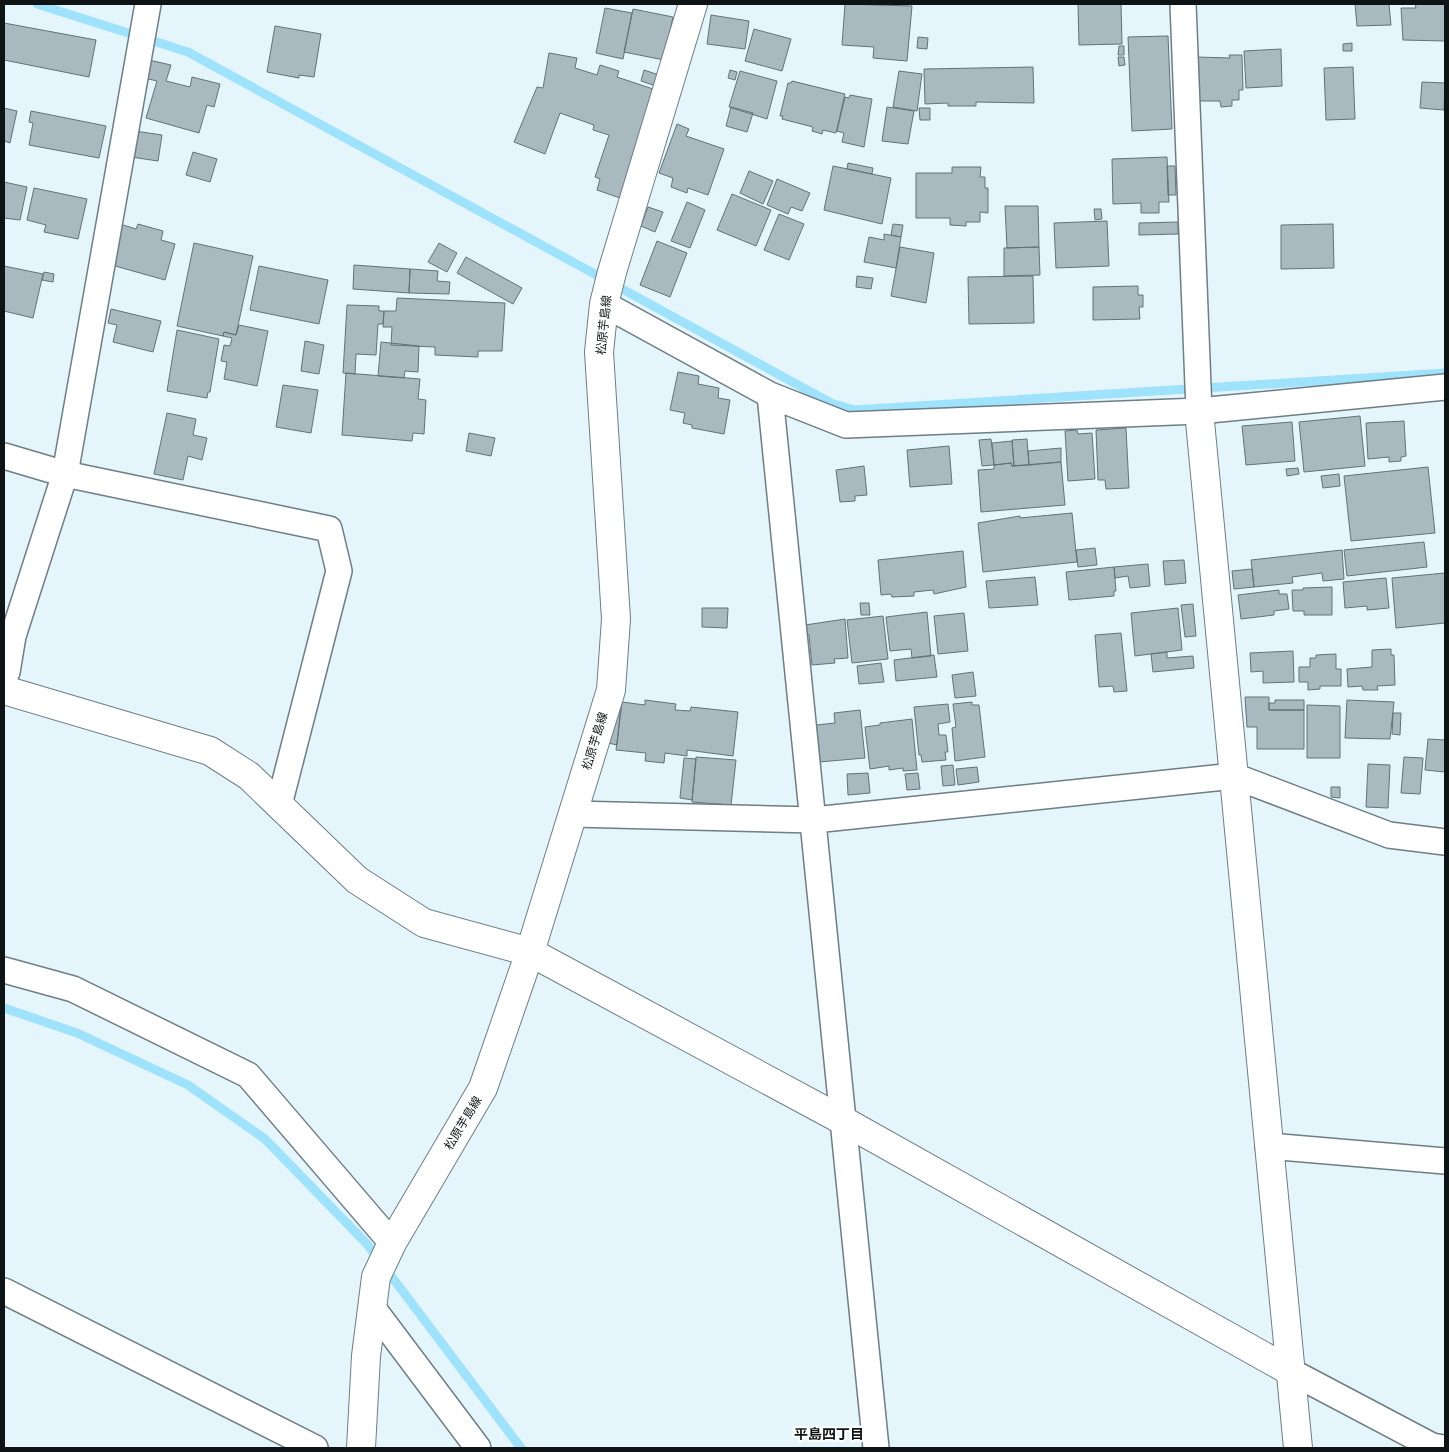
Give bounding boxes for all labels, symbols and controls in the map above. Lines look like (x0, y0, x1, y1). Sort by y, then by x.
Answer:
street label: 松原芋島線 (591, 294, 616, 356)
street label: 松原芋島線 (577, 709, 612, 772)
street label: 松原芋島線 (439, 1092, 486, 1153)
district label: 平島四丁目 (794, 1423, 864, 1444)

